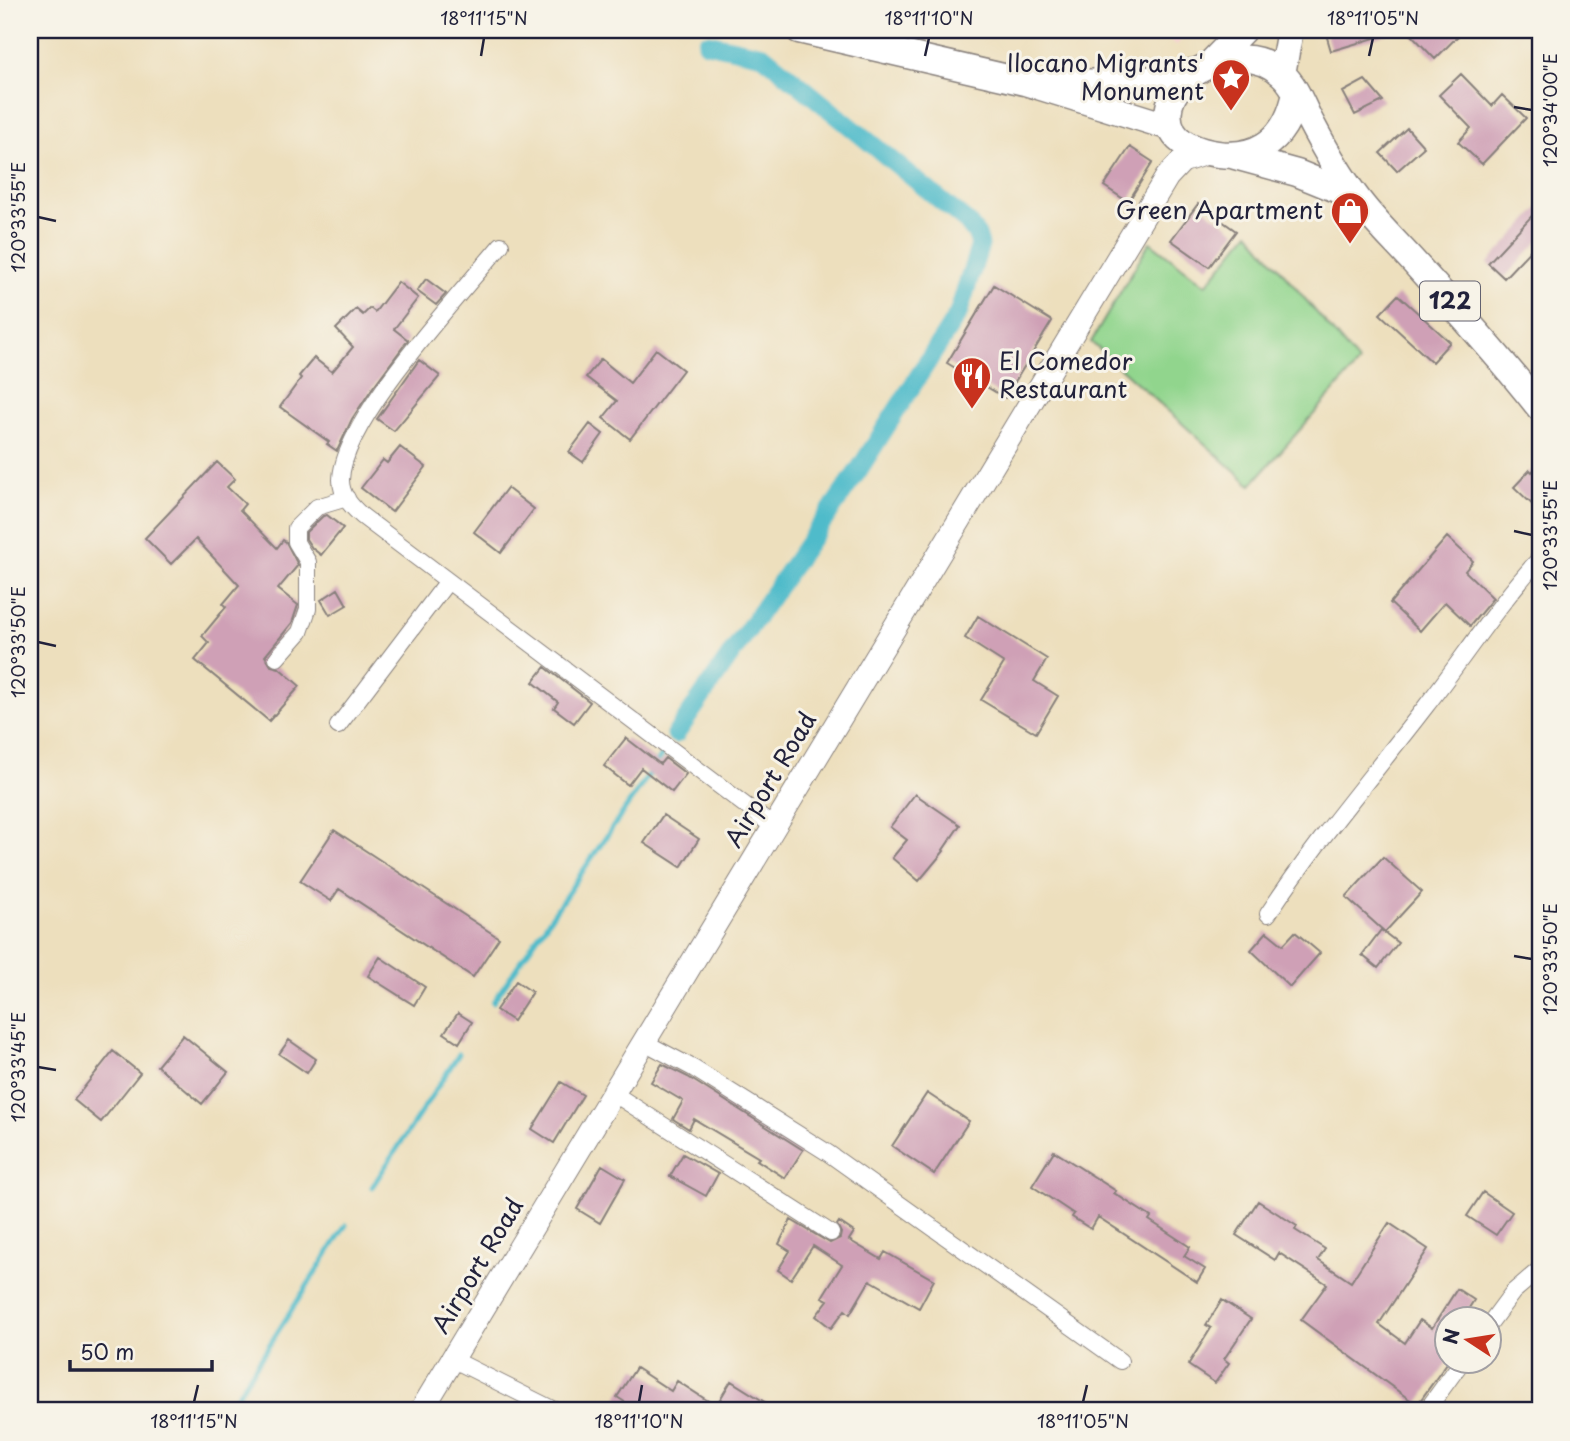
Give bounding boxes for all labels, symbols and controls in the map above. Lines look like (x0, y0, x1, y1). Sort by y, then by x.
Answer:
text: 18°11'15"N (440, 4, 528, 31)
text: 18°11'10"N (884, 4, 974, 31)
text: 18°11'05"N (1327, 4, 1419, 31)
place label: Ilocano Migrants' Monument (1007, 44, 1204, 108)
text: 120°34'00"E (1536, 53, 1563, 167)
place icon: Ilocano Migrants' Monument (1210, 57, 1252, 112)
text: 120°33'55"E (4, 162, 31, 272)
shop icon: Green Apartment (1329, 190, 1371, 245)
place label: Green Apartment (1116, 191, 1323, 227)
road number: 122 (1420, 282, 1480, 320)
place label: El Comedor Restaurant (999, 342, 1132, 406)
restaurant icon: El Comedor Restaurant (951, 355, 993, 410)
text: 120°33'55"E (1536, 480, 1563, 590)
text: 120°33'50"E (4, 586, 31, 698)
street label: Airport Road (715, 704, 824, 854)
text: 120°33'50"E (1536, 903, 1563, 1015)
text: 120°33'45"E (4, 1012, 31, 1122)
street label: Airport Road (422, 1190, 531, 1340)
north arrow (1434, 1304, 1504, 1374)
text: N (1435, 1326, 1466, 1347)
scale bar (70, 1329, 212, 1373)
text: 50 m (80, 1335, 134, 1367)
text: 18°11'15"N (150, 1407, 238, 1434)
text: 18°11'10"N (594, 1407, 684, 1434)
text: 18°11'05"N (1037, 1407, 1129, 1434)

